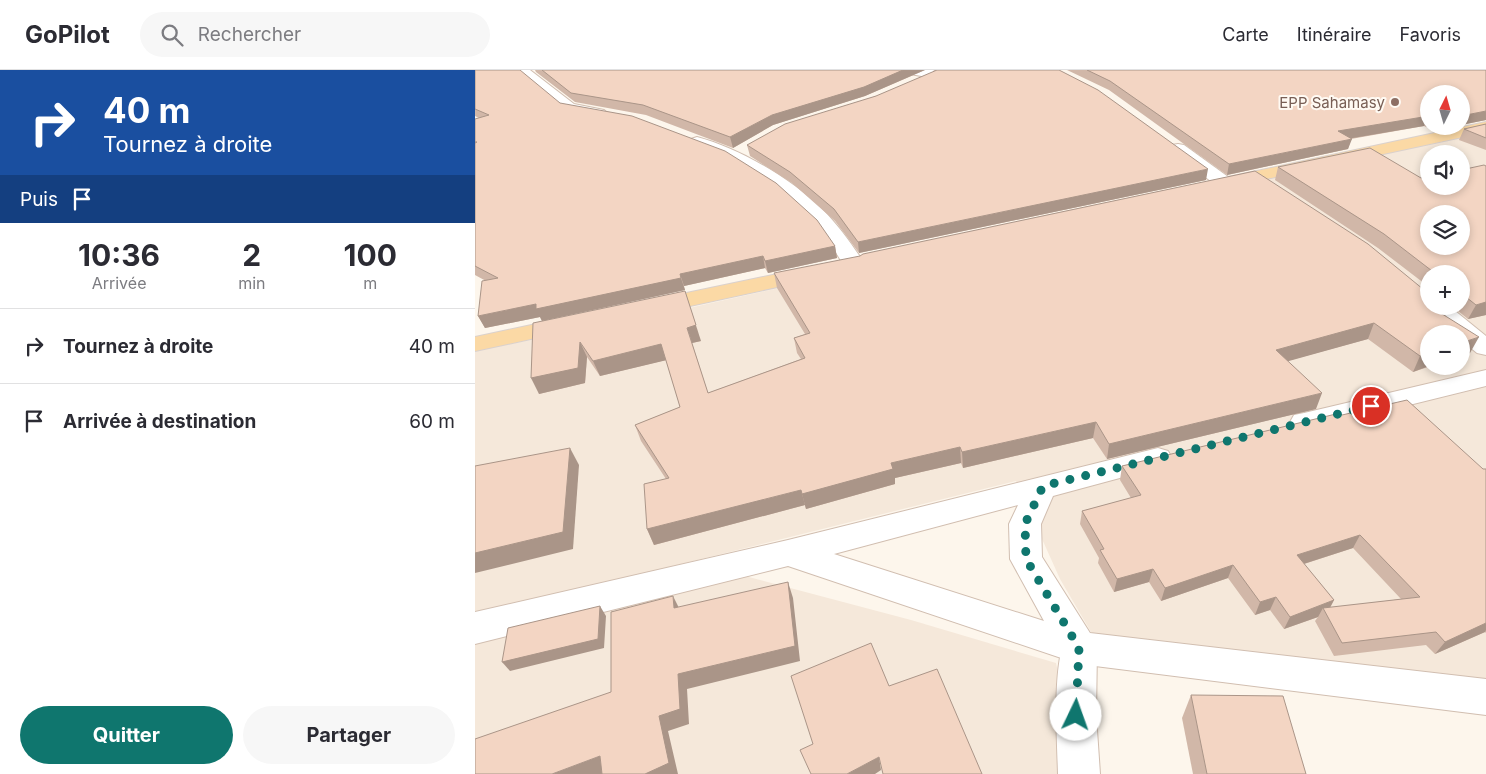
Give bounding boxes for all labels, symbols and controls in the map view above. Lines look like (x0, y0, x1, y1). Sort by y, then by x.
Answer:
search box (140, 12, 490, 57)
text: GoPilot (25, 20, 110, 49)
icon: search (158, 21, 186, 49)
text: Rechercher (198, 23, 301, 46)
text: Carte (1222, 24, 1269, 45)
text: Itinéraire (1297, 24, 1371, 45)
text: Favoris (1399, 24, 1461, 45)
north arrow (1420, 85, 1470, 135)
map controls (1420, 85, 1470, 375)
text: 40 m (103, 89, 191, 131)
icon: right (20, 90, 85, 155)
place label: EPP Sahamasy (1279, 93, 1386, 112)
marker: EPP Sahamasy (1389, 96, 1401, 108)
text: Tournez à droite (103, 131, 272, 157)
button: sound (1420, 145, 1470, 195)
icon: arrive (68, 185, 96, 213)
text: Puis (20, 188, 58, 211)
button: layers (1420, 205, 1470, 255)
text: 10:36 (78, 237, 160, 273)
text: 2 (242, 237, 261, 273)
text: 100 (344, 237, 397, 273)
button: + (1420, 265, 1470, 315)
text: Arrivée (92, 273, 146, 293)
text: min (238, 273, 265, 293)
text: m (363, 273, 377, 293)
button: − (1420, 325, 1470, 375)
icon: right (20, 332, 48, 360)
text: Tournez à droite (63, 335, 213, 358)
text: 40 m (409, 335, 455, 358)
pin (1350, 385, 1392, 427)
icon: arrive (1357, 392, 1385, 420)
icon: arrive (20, 407, 48, 435)
text: Arrivée à destination (63, 410, 256, 433)
text: 60 m (409, 410, 455, 433)
position arrow (1049, 688, 1101, 740)
button: Quitter (20, 706, 233, 764)
button: Partager (243, 706, 455, 764)

